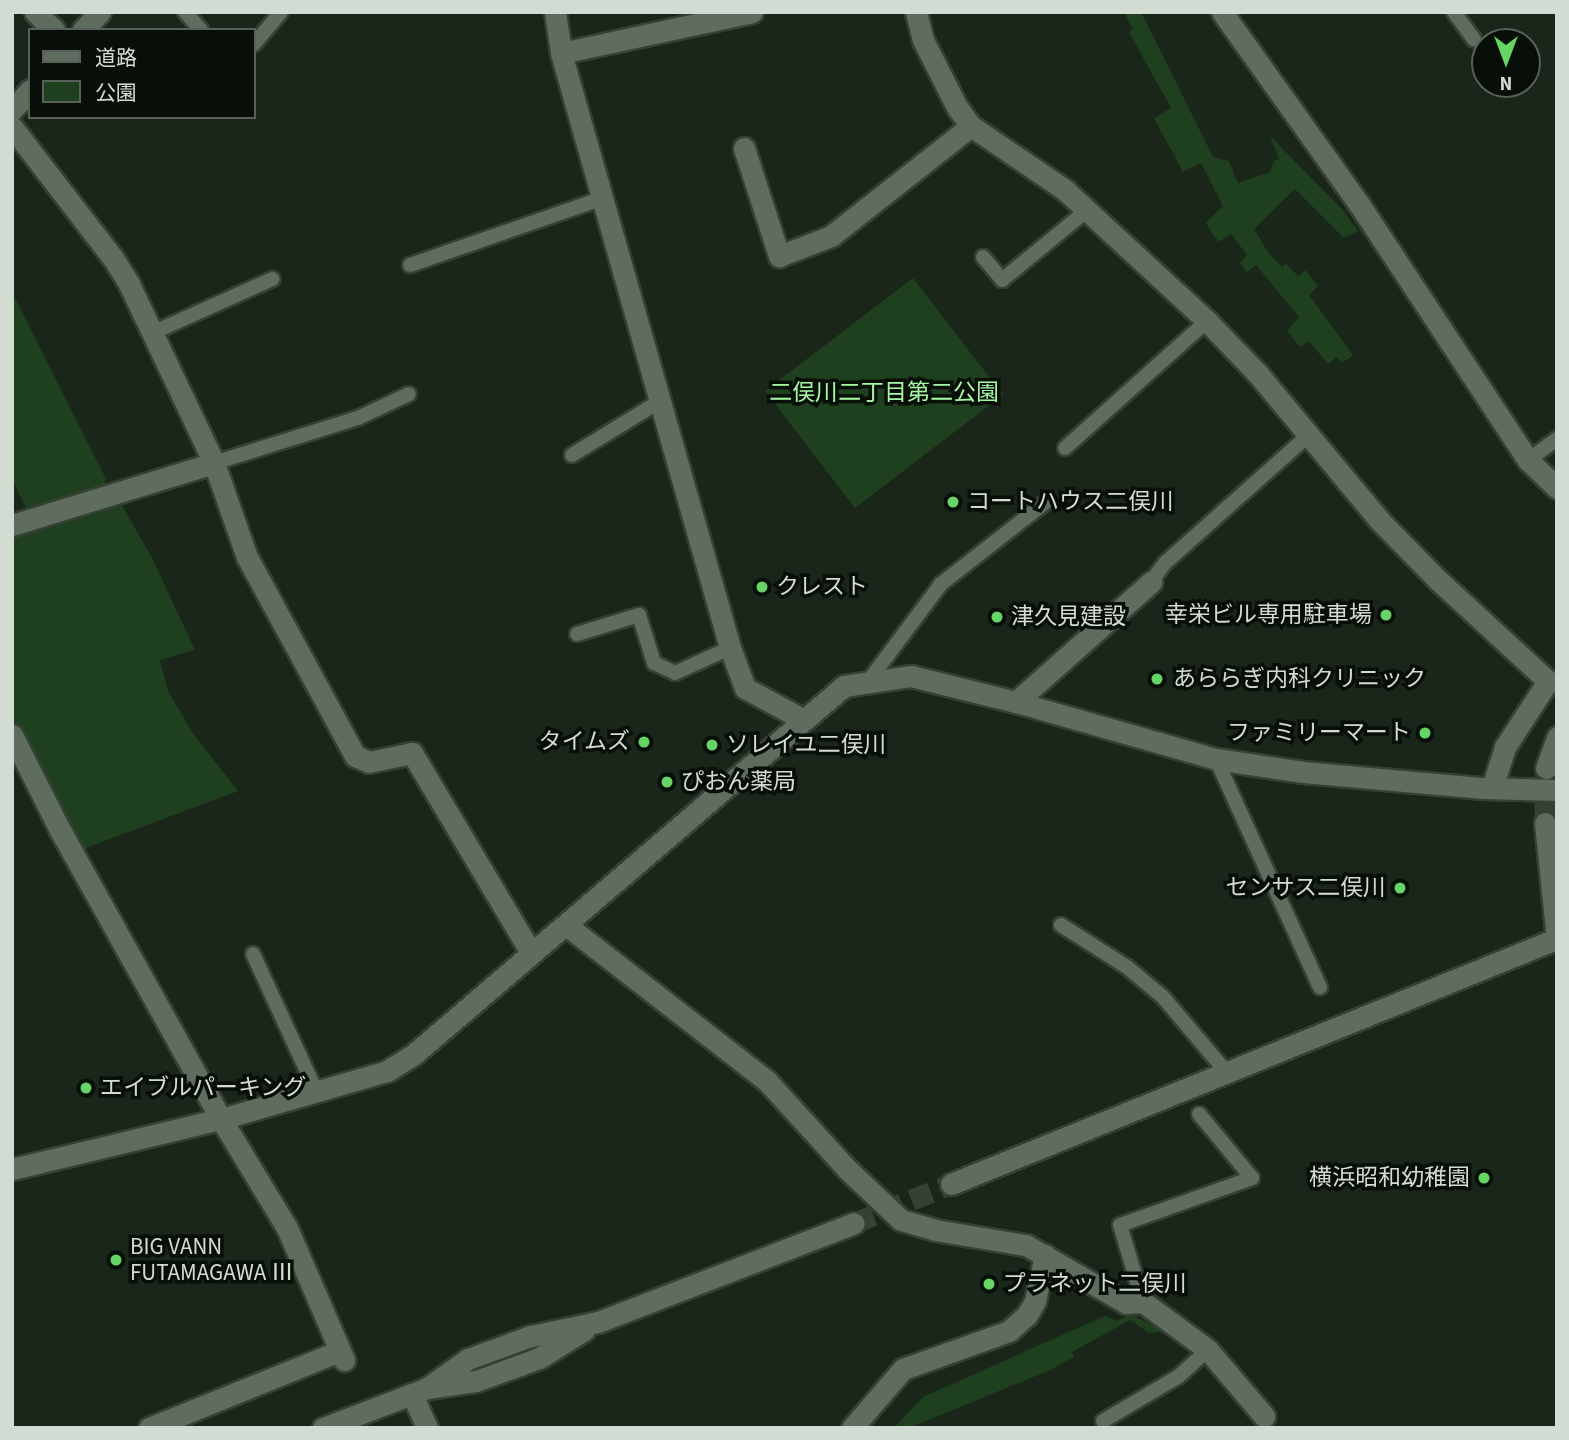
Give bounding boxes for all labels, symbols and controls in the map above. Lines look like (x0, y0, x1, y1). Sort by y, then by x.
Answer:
legend (28, 28, 256, 119)
north arrow (1471, 28, 1541, 98)
text: 道路 (95, 43, 137, 73)
text: N (1500, 69, 1512, 96)
text: 公園 (95, 78, 137, 108)
park label: 二俣川二丁目第二公園 (769, 379, 999, 407)
place label: コートハウス二俣川 (967, 488, 1174, 516)
marker: コートハウス二俣川 (945, 494, 961, 510)
place label: クレスト (776, 573, 868, 601)
marker: クレスト (754, 579, 770, 595)
place label: 幸栄ビル専用駐車場 (1165, 601, 1372, 629)
place label: 津久見建設 (1011, 603, 1126, 631)
marker: 幸栄ビル専用駐車場 (1378, 607, 1394, 623)
marker: 津久見建設 (989, 609, 1005, 625)
place label: あららぎ内科クリニック (1173, 665, 1426, 693)
marker: あららぎ内科クリニック (1147, 669, 1167, 689)
place label: ファミリーマート (1227, 719, 1411, 747)
marker: ファミリーマート (1417, 725, 1433, 741)
place label: タイムズ (538, 728, 630, 756)
place label: ソレイユ二俣川 (726, 731, 887, 759)
marker: タイムズ (636, 734, 652, 750)
marker: ソレイユ二俣川 (704, 737, 720, 753)
place label: ぴおん薬局 (681, 768, 796, 796)
marker: ぴおん薬局 (659, 774, 675, 790)
place label: センサス二俣川 (1225, 874, 1386, 902)
marker: センサス二俣川 (1392, 880, 1408, 896)
place label: エイブルパーキング (100, 1074, 307, 1102)
marker: エイブルパーキング (78, 1080, 94, 1096)
place label: 横浜昭和幼稚園 (1309, 1164, 1470, 1192)
marker: 横浜昭和幼稚園 (1476, 1170, 1492, 1186)
place label: BIG VANN FUTAMAGAWA Ⅲ (130, 1233, 294, 1287)
marker: BIG VANN FUTAMAGAWA Ⅲ (108, 1252, 124, 1268)
place label: プラネット二俣川 (1003, 1270, 1187, 1298)
marker: プラネット二俣川 (981, 1276, 997, 1292)

